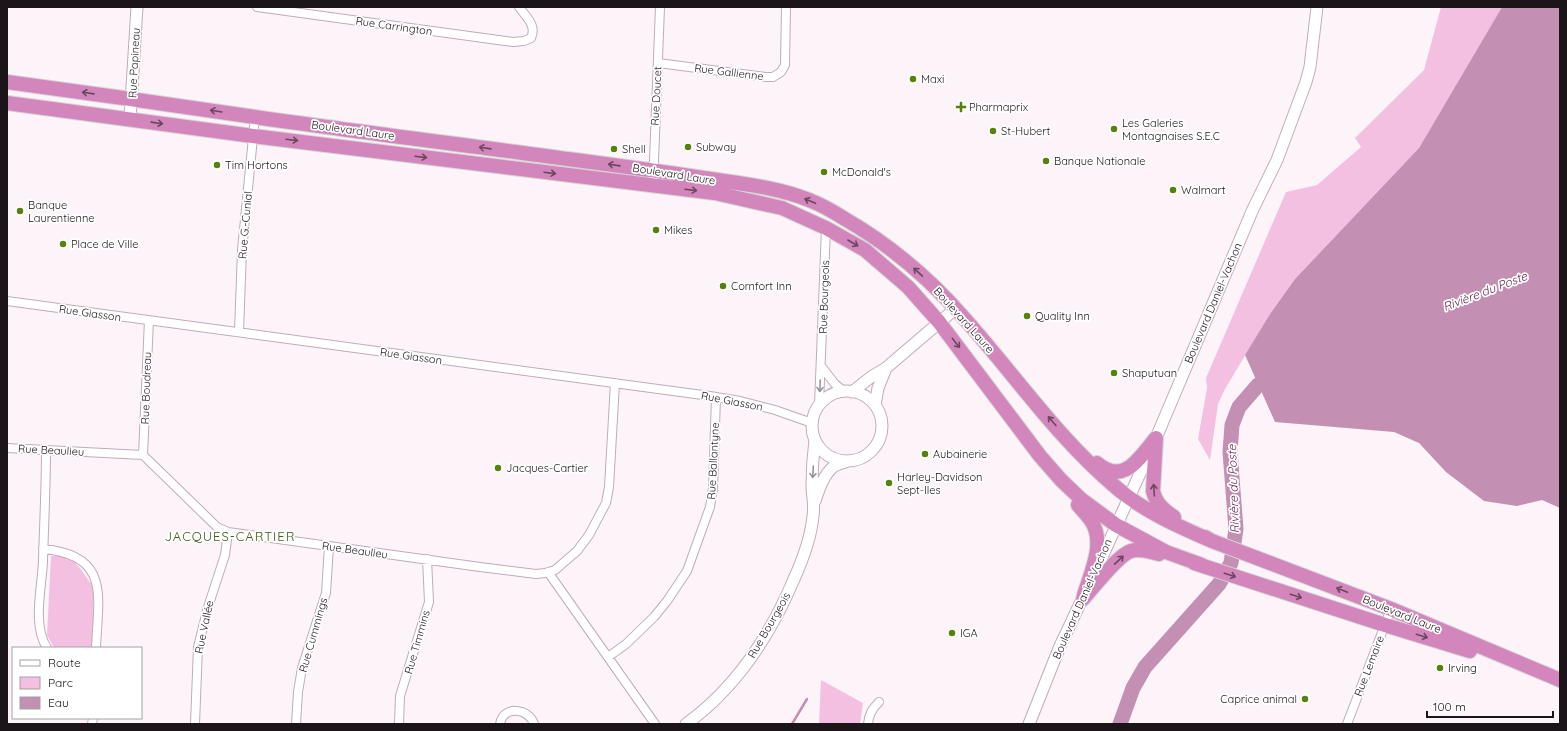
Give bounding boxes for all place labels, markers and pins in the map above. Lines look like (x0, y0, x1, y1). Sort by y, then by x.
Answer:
place label: Maxi (921, 72, 944, 86)
marker: Maxi (908, 74, 918, 84)
place label: Pharmaprix (969, 100, 1028, 114)
marker: Pharmaprix (956, 102, 966, 112)
place label: Les Galeries Montagnaises S.E.C (1122, 116, 1220, 143)
place label: St-Hubert (1001, 124, 1050, 138)
marker: Les Galeries Montagnaises S.E.C (1109, 124, 1119, 134)
marker: St-Hubert (988, 126, 998, 136)
place label: Subway (696, 140, 736, 154)
place label: Shell (622, 142, 646, 156)
marker: Subway (683, 142, 693, 152)
marker: Shell (609, 144, 619, 154)
place label: Banque Nationale (1054, 154, 1145, 168)
marker: Banque Nationale (1041, 156, 1051, 166)
place label: Tim Hortons (225, 158, 288, 172)
marker: Tim Hortons (212, 160, 222, 170)
place label: McDonald's (832, 165, 891, 179)
marker: McDonald's (819, 167, 829, 177)
place label: Walmart (1181, 183, 1226, 197)
marker: Walmart (1168, 185, 1178, 195)
place label: Banque Laurentienne (28, 198, 94, 225)
marker: Banque Laurentienne (15, 206, 25, 216)
place label: Mikes (664, 223, 692, 237)
marker: Mikes (651, 225, 661, 235)
place label: Place de Ville (71, 237, 138, 251)
marker: Place de Ville (58, 239, 68, 249)
place label: Comfort Inn (731, 279, 791, 293)
marker: Comfort Inn (718, 281, 728, 291)
place label: Quality Inn (1035, 309, 1090, 323)
marker: Quality Inn (1022, 311, 1032, 321)
place label: Shaputuan (1122, 366, 1177, 380)
marker: Shaputuan (1109, 368, 1119, 378)
place label: Aubainerie (933, 447, 987, 461)
marker: Aubainerie (920, 449, 930, 459)
place label: Jacques-Cartier (506, 461, 589, 475)
marker: Jacques-Cartier (493, 463, 503, 473)
place label: Harley-Davidson Sept-Iles (897, 470, 982, 497)
marker: Harley-Davidson Sept-Iles (884, 478, 894, 488)
place label: IGA (960, 626, 978, 640)
marker: IGA (947, 628, 957, 638)
place label: Irving (1448, 661, 1477, 675)
marker: Irving (1435, 663, 1445, 673)
place label: Caprice animal (1220, 692, 1297, 706)
marker: Caprice animal (1300, 694, 1310, 704)

